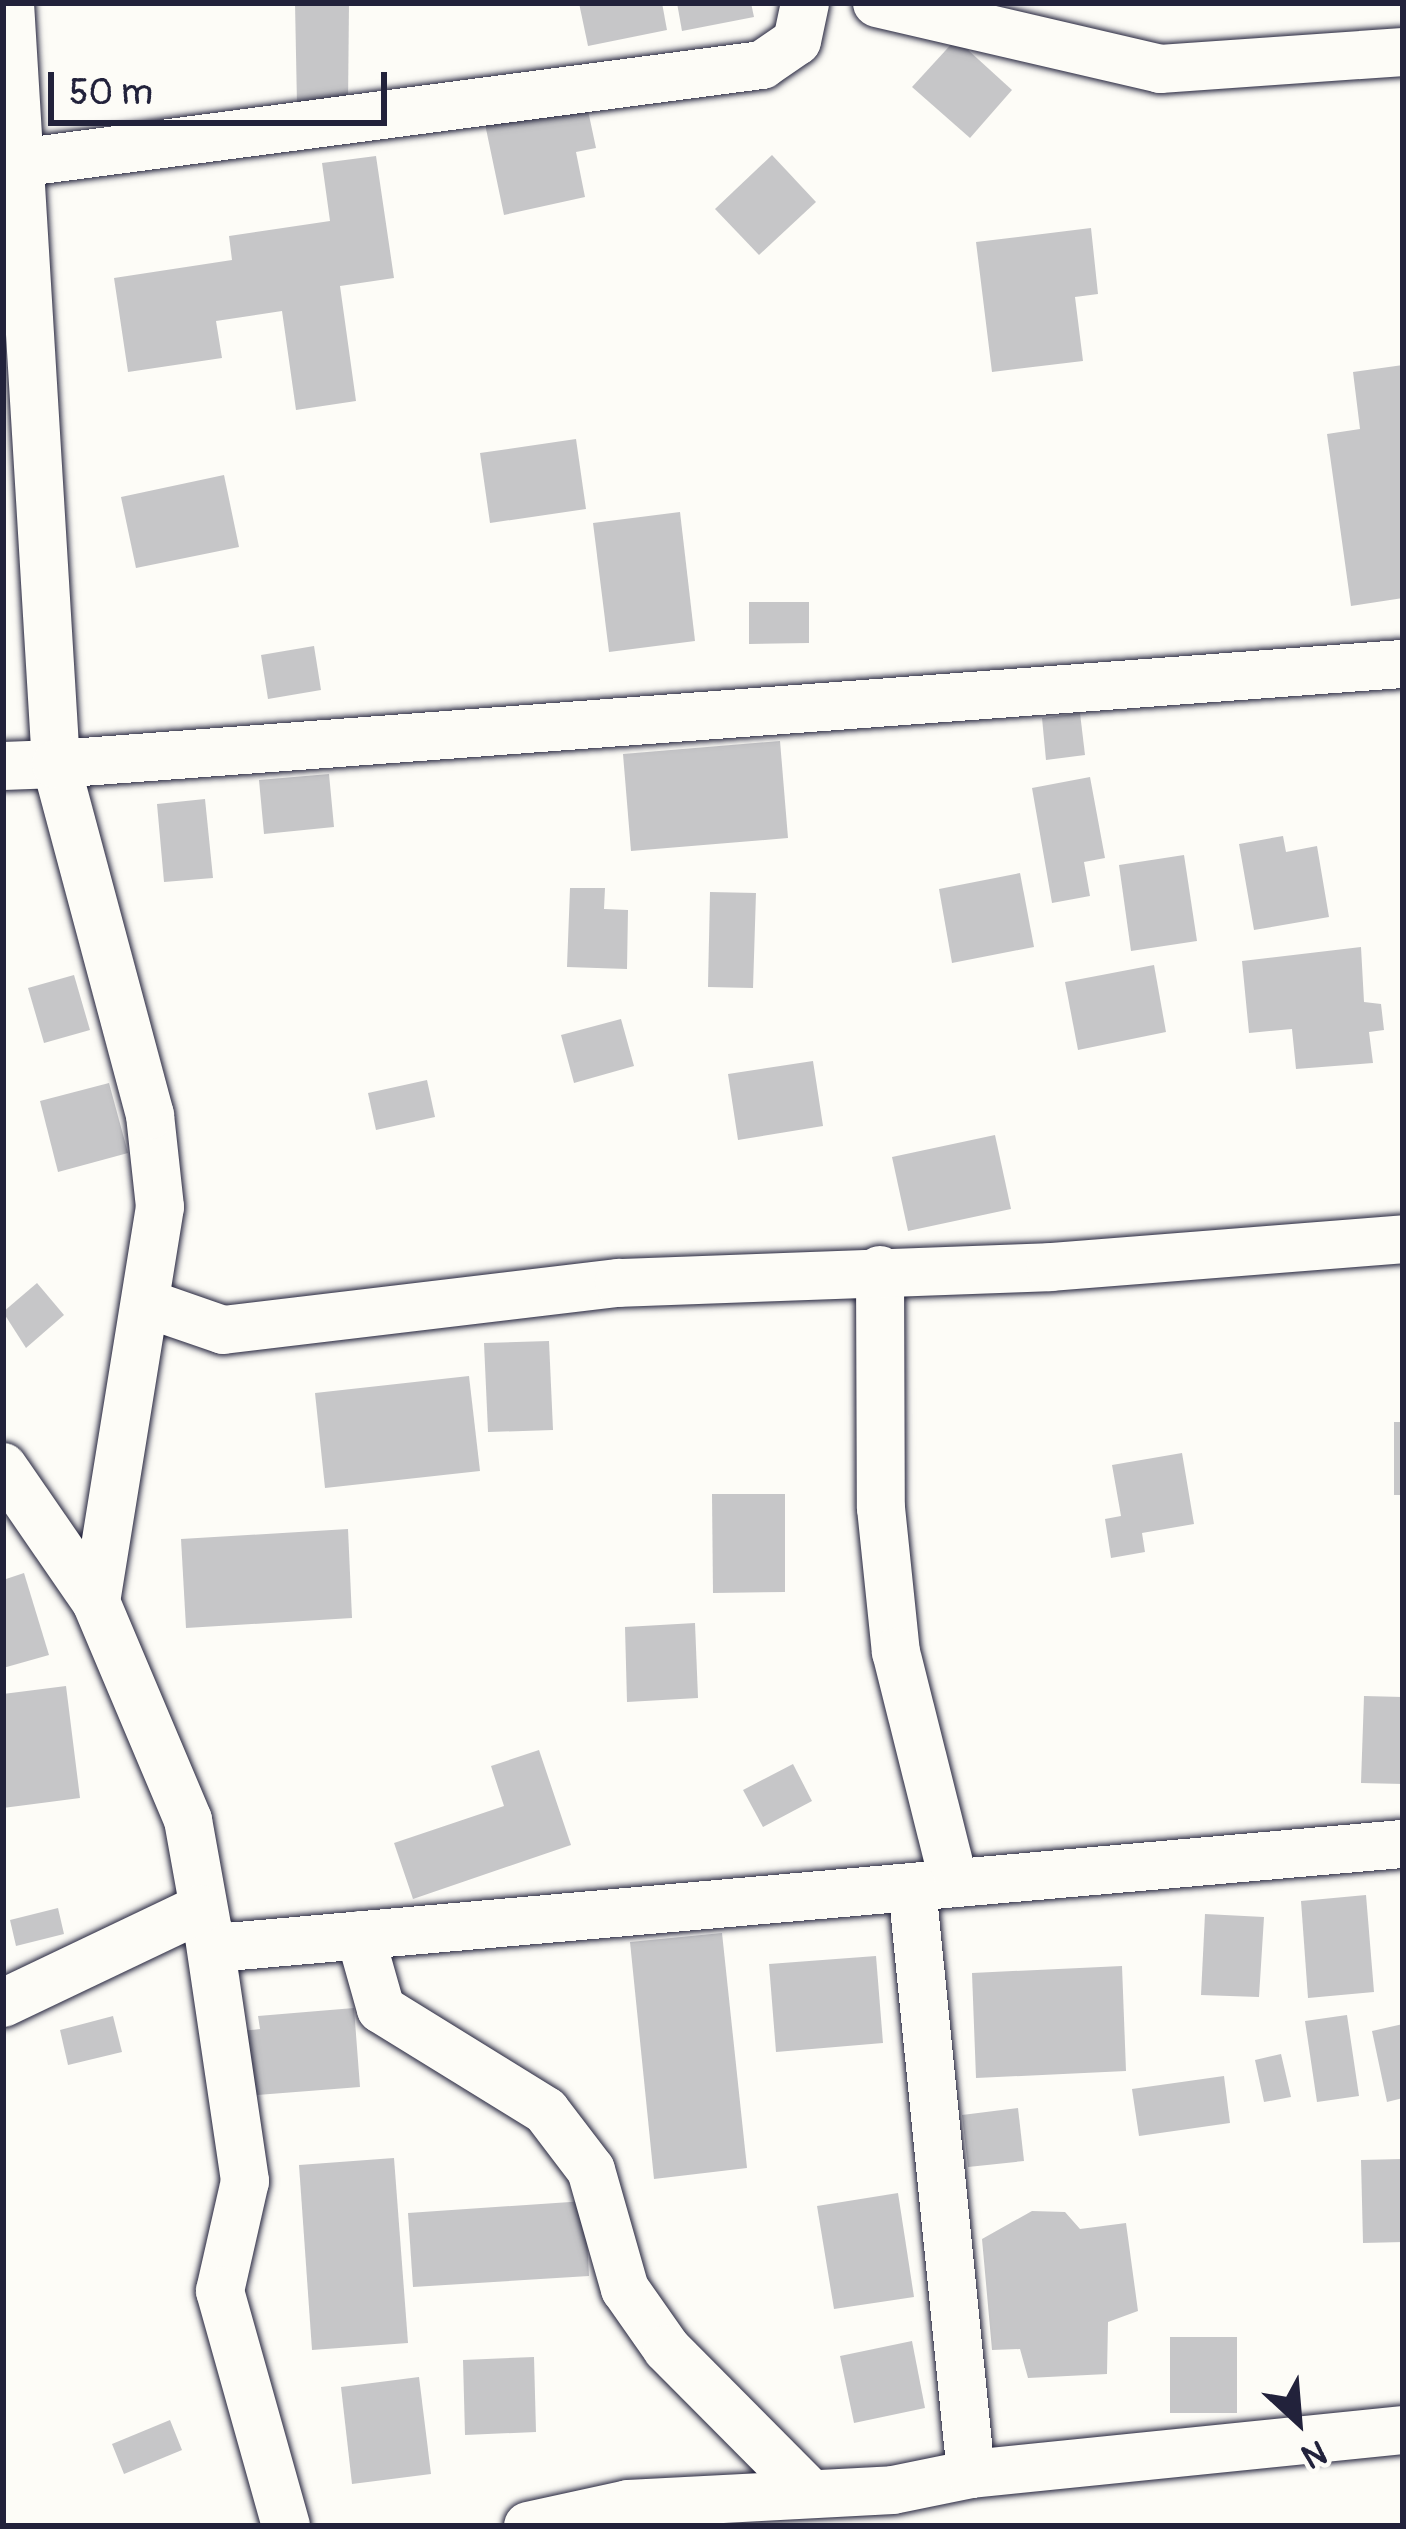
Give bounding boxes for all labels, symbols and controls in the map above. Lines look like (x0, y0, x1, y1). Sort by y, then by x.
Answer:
scale bar (54, 48, 393, 122)
text: 50 m (69, 70, 153, 115)
north arrow (1238, 2361, 1358, 2481)
text: N (1295, 2430, 1333, 2477)

